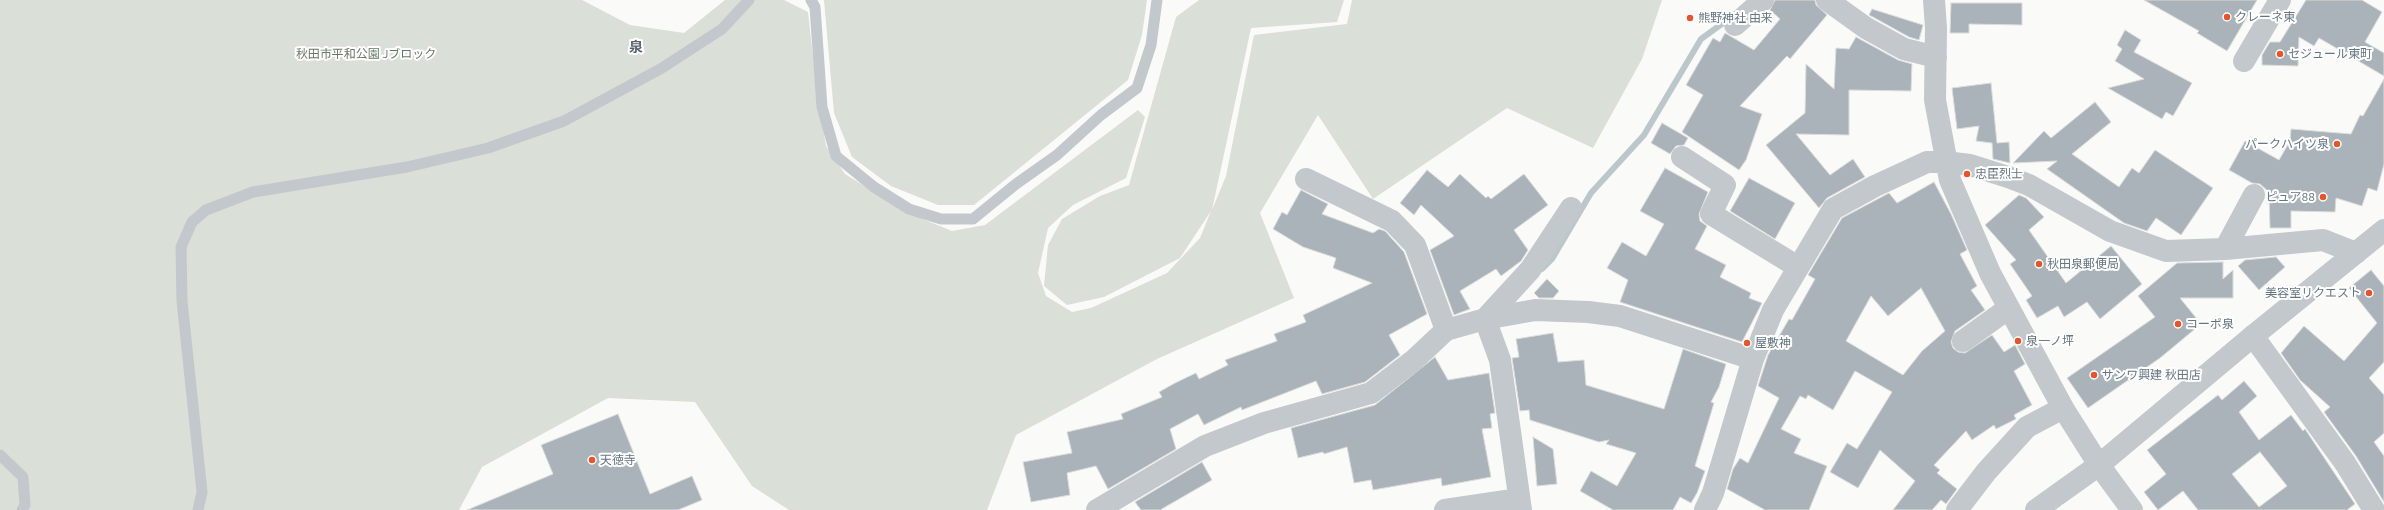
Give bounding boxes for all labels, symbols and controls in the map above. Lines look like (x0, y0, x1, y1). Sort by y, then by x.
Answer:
place label: クレーネ東 (2235, 10, 2295, 24)
place label: 熊野神社 由来 (1698, 11, 1773, 25)
marker: クレーネ東 (2222, 12, 2232, 22)
marker: 熊野神社 由来 (1685, 13, 1695, 23)
district label: 泉 (629, 39, 643, 55)
park label: 秋田市平和公園 Jブロック (296, 47, 436, 61)
place label: セジュール東町 (2288, 47, 2372, 61)
marker: セジュール東町 (2275, 49, 2285, 59)
place label: パークハイツ泉 (2245, 137, 2329, 151)
marker: パークハイツ泉 (2332, 139, 2342, 149)
place label: 忠臣烈士 (1975, 167, 2023, 181)
marker: 忠臣烈士 (1962, 169, 1972, 179)
place label: ピュア88 (2265, 190, 2315, 204)
marker: ピュア88 (2318, 192, 2328, 202)
place label: 秋田泉郵便局 (2047, 257, 2119, 271)
marker: 秋田泉郵便局 (2034, 259, 2044, 269)
place label: 美容室リクエスト (2265, 286, 2361, 300)
marker: 美容室リクエスト (2364, 288, 2374, 298)
place label: コーポ泉 (2186, 317, 2234, 331)
marker: コーポ泉 (2173, 319, 2183, 329)
place label: 泉一ノ坪 (2026, 334, 2074, 348)
place label: 屋敷神 (1755, 336, 1791, 350)
marker: 泉一ノ坪 (2013, 336, 2023, 346)
marker: 屋敷神 (1742, 338, 1752, 348)
place label: サンワ興建 秋田店 (2102, 368, 2201, 382)
marker: サンワ興建 秋田店 (2089, 370, 2099, 380)
place label: 天徳寺 (600, 453, 636, 467)
marker: 天徳寺 (587, 455, 597, 465)

